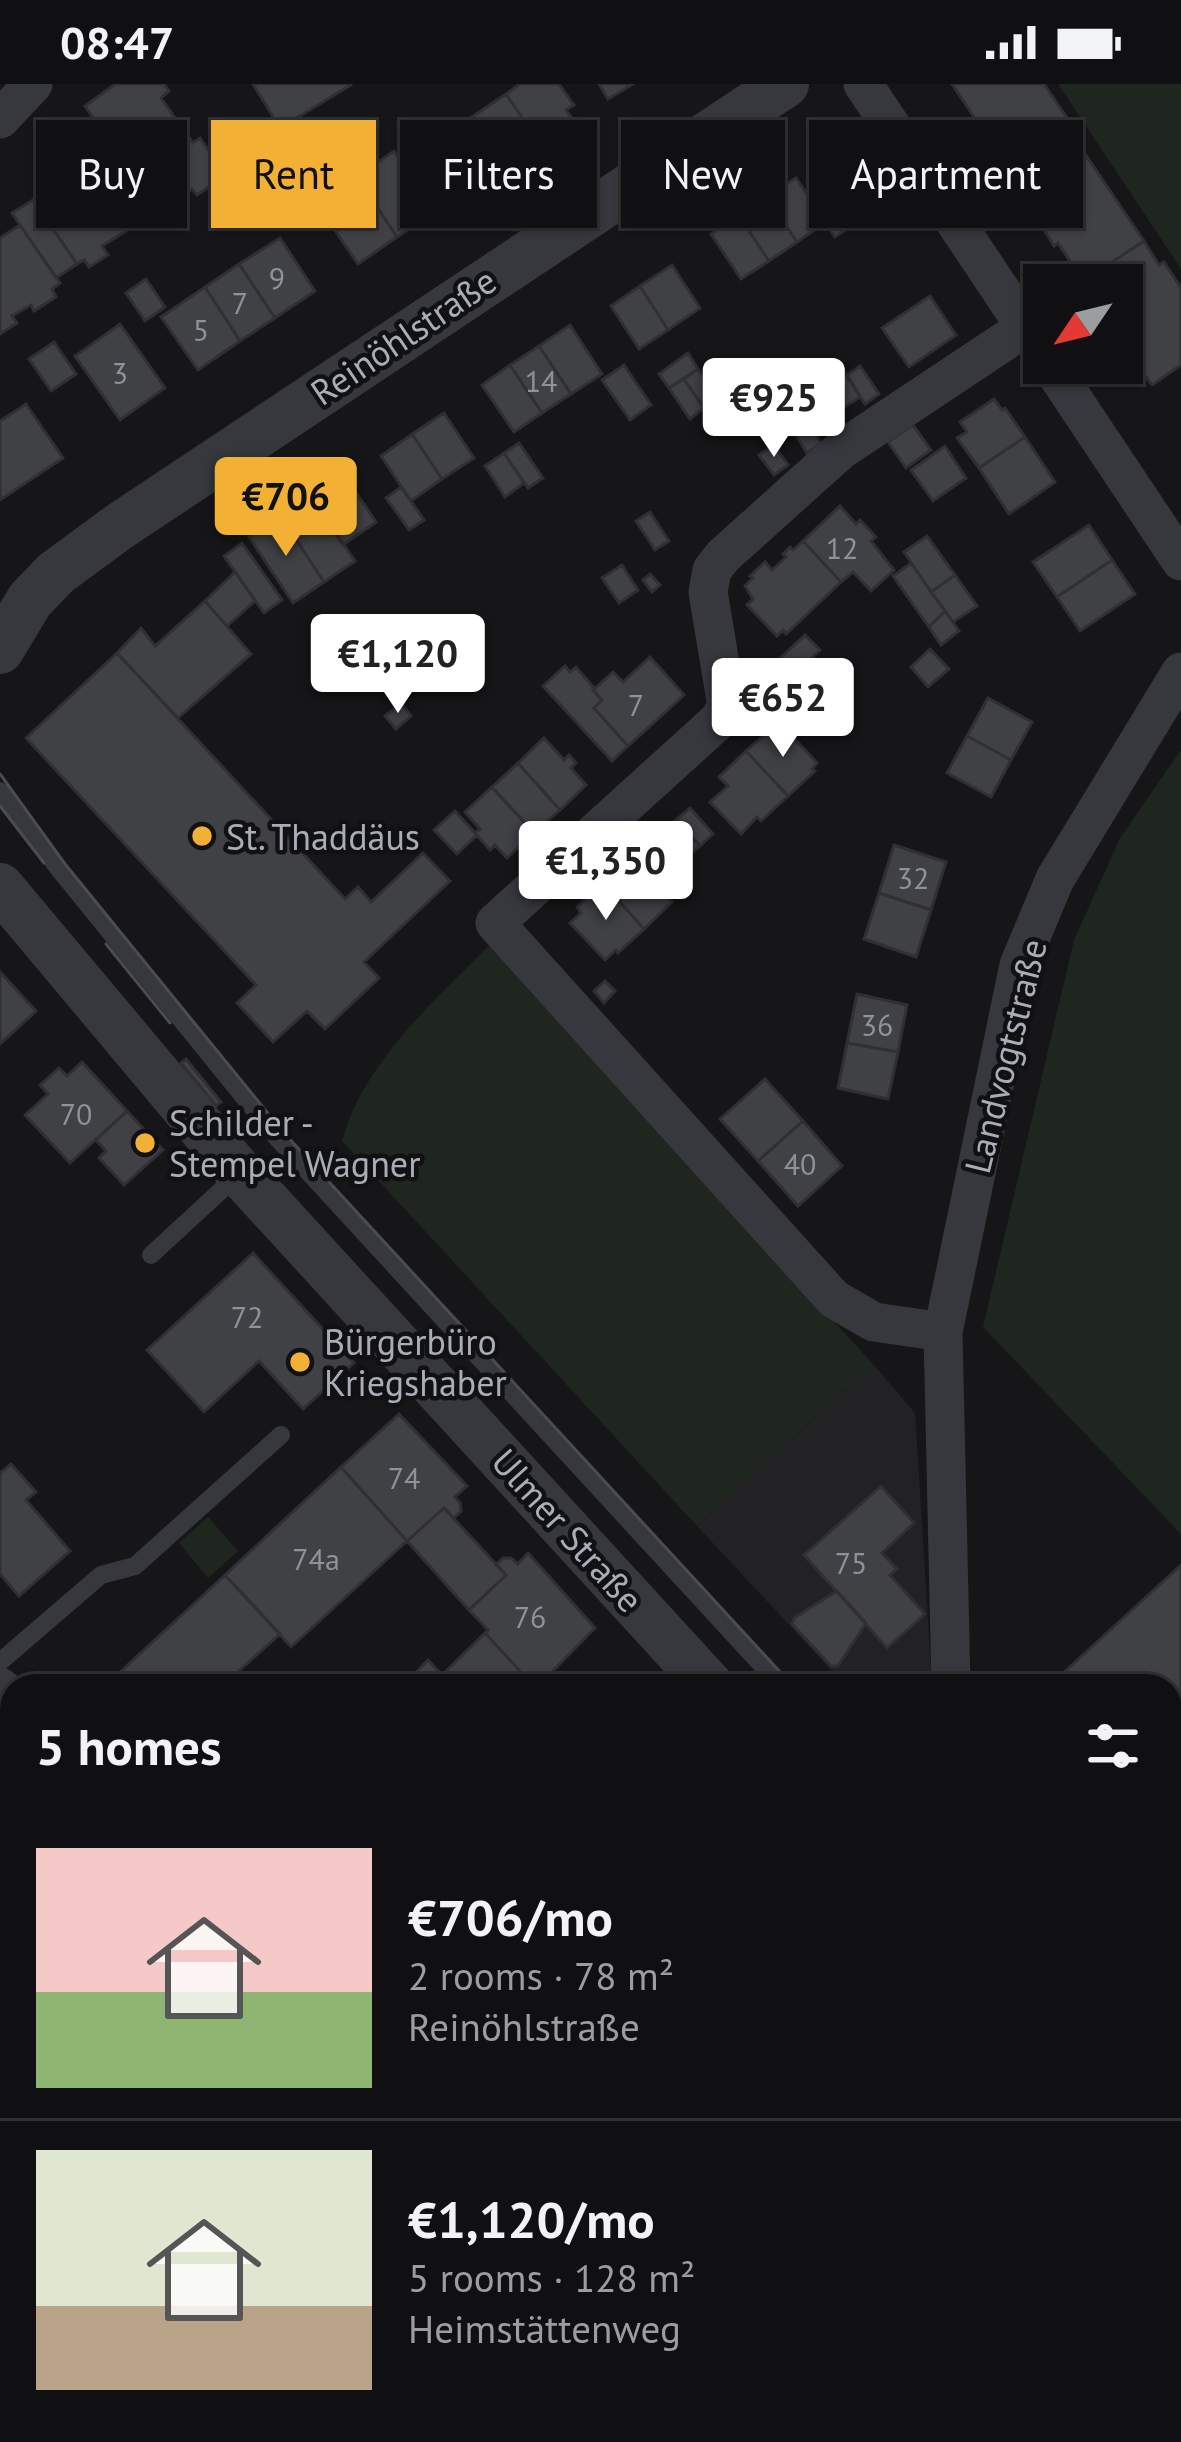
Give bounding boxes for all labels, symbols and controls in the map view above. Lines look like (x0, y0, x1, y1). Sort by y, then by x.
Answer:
text: 08:47 (60, 13, 174, 71)
chip: Buy (36, 120, 187, 228)
chip: Rent (211, 120, 376, 228)
chip: Filters (400, 120, 597, 228)
chip: New (621, 120, 785, 228)
chip: Apartment (809, 120, 1083, 228)
street label: Reinöhlstraße (301, 257, 505, 415)
house number: 9 (269, 258, 285, 297)
north arrow (1023, 264, 1143, 384)
map controls (1023, 264, 1143, 384)
house number: 7 (232, 283, 248, 322)
house number: 5 (193, 310, 209, 349)
house number: 3 (112, 353, 128, 392)
pin: €925 (703, 358, 845, 460)
house number: 14 (525, 361, 557, 400)
text: €925 (730, 371, 818, 422)
pin: €706 (215, 457, 357, 559)
text: €706 (242, 470, 330, 521)
house number: 12 (826, 528, 858, 567)
pin: €1,120 (300, 614, 496, 716)
text: €1,120 (338, 627, 458, 678)
pin: €652 (712, 658, 854, 760)
text: €652 (739, 671, 827, 722)
house number: 7 (628, 685, 644, 724)
place label: St. Thaddäus (226, 813, 420, 860)
pin: €1,350 (508, 821, 704, 923)
marker: St. Thaddäus (189, 823, 215, 849)
text: €1,350 (546, 834, 666, 885)
house number: 32 (897, 858, 929, 897)
street label: Landvogtstraße (953, 934, 1057, 1178)
house number: 36 (861, 1005, 893, 1044)
house number: 70 (60, 1094, 92, 1133)
place label: Schilder - Stempel Wagner (169, 1099, 420, 1187)
marker: Schilder - Stempel Wagner (132, 1130, 158, 1156)
house number: 40 (784, 1144, 816, 1183)
house number: 72 (231, 1297, 263, 1336)
place label: Bürgerbüro Kriegshaber (324, 1318, 507, 1406)
marker: Bürgerbüro Kriegshaber (287, 1349, 313, 1375)
street label: Ulmer Straße (482, 1438, 654, 1622)
house number: 74 (388, 1458, 420, 1497)
house number: 74a (292, 1539, 340, 1578)
house number: 75 (835, 1543, 867, 1582)
house number: 76 (514, 1597, 546, 1636)
text: 5 homes (36, 1713, 222, 1779)
icon: filters (1080, 1713, 1146, 1779)
text: €706/mo (408, 1884, 613, 1950)
icon: home (132, 1896, 276, 2040)
text: 2 rooms · 78 m² (408, 1950, 674, 2001)
text: Reinöhlstraße (408, 2001, 640, 2052)
text: €1,120/mo (408, 2186, 655, 2252)
icon: home (132, 2198, 276, 2342)
text: 5 rooms · 128 m² (408, 2252, 695, 2303)
text: Heimstättenweg (408, 2303, 681, 2354)

